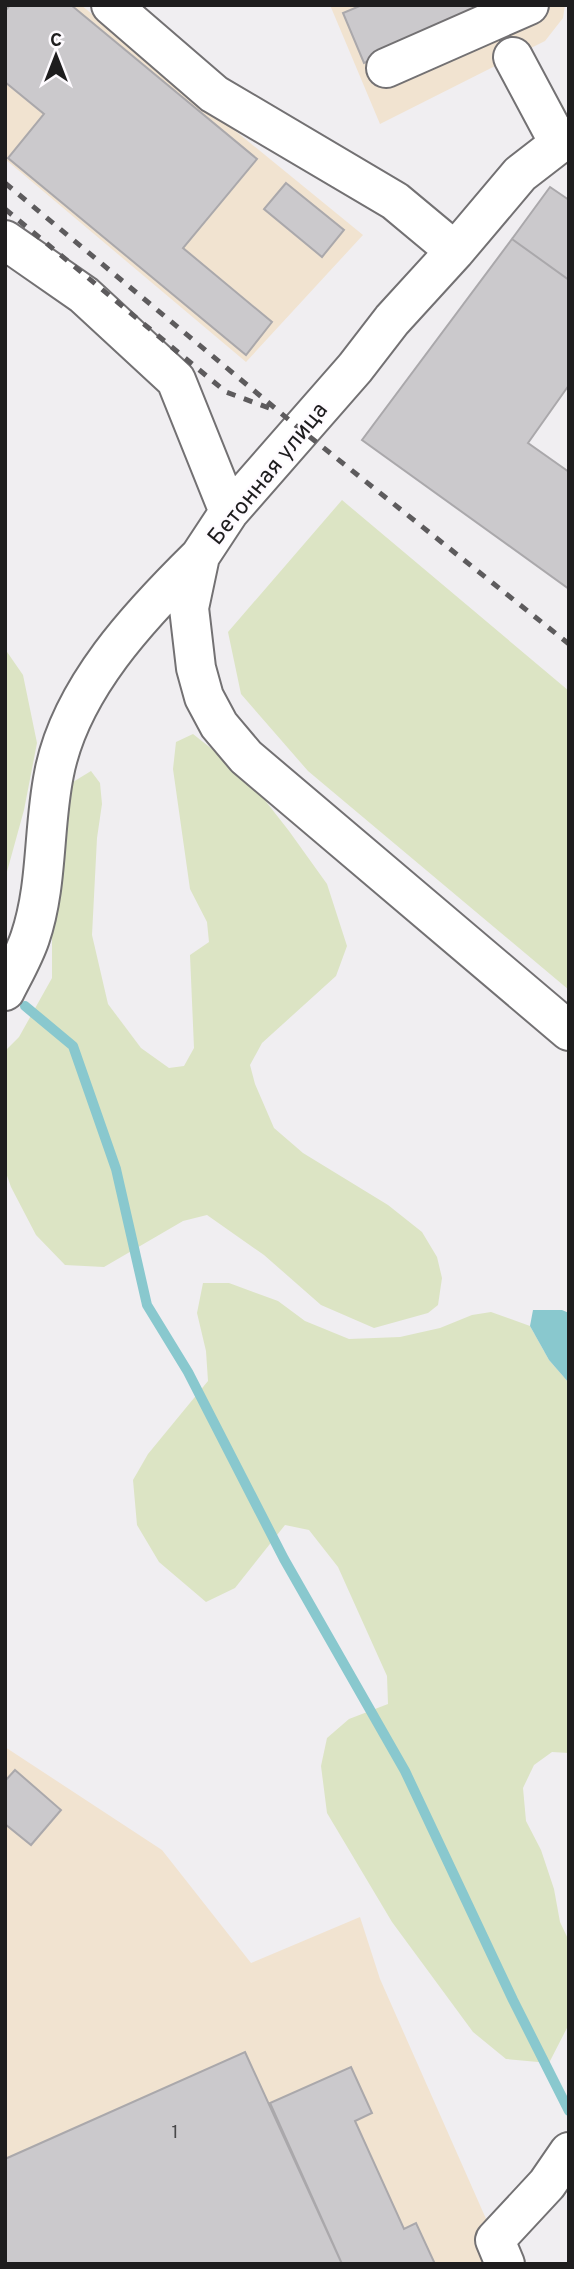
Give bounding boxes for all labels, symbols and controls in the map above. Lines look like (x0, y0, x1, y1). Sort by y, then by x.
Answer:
north arrow (21, 21, 91, 91)
text: С (50, 29, 62, 53)
street label: Бетонная улица (202, 397, 335, 552)
house number: 1 (171, 2121, 179, 2145)

